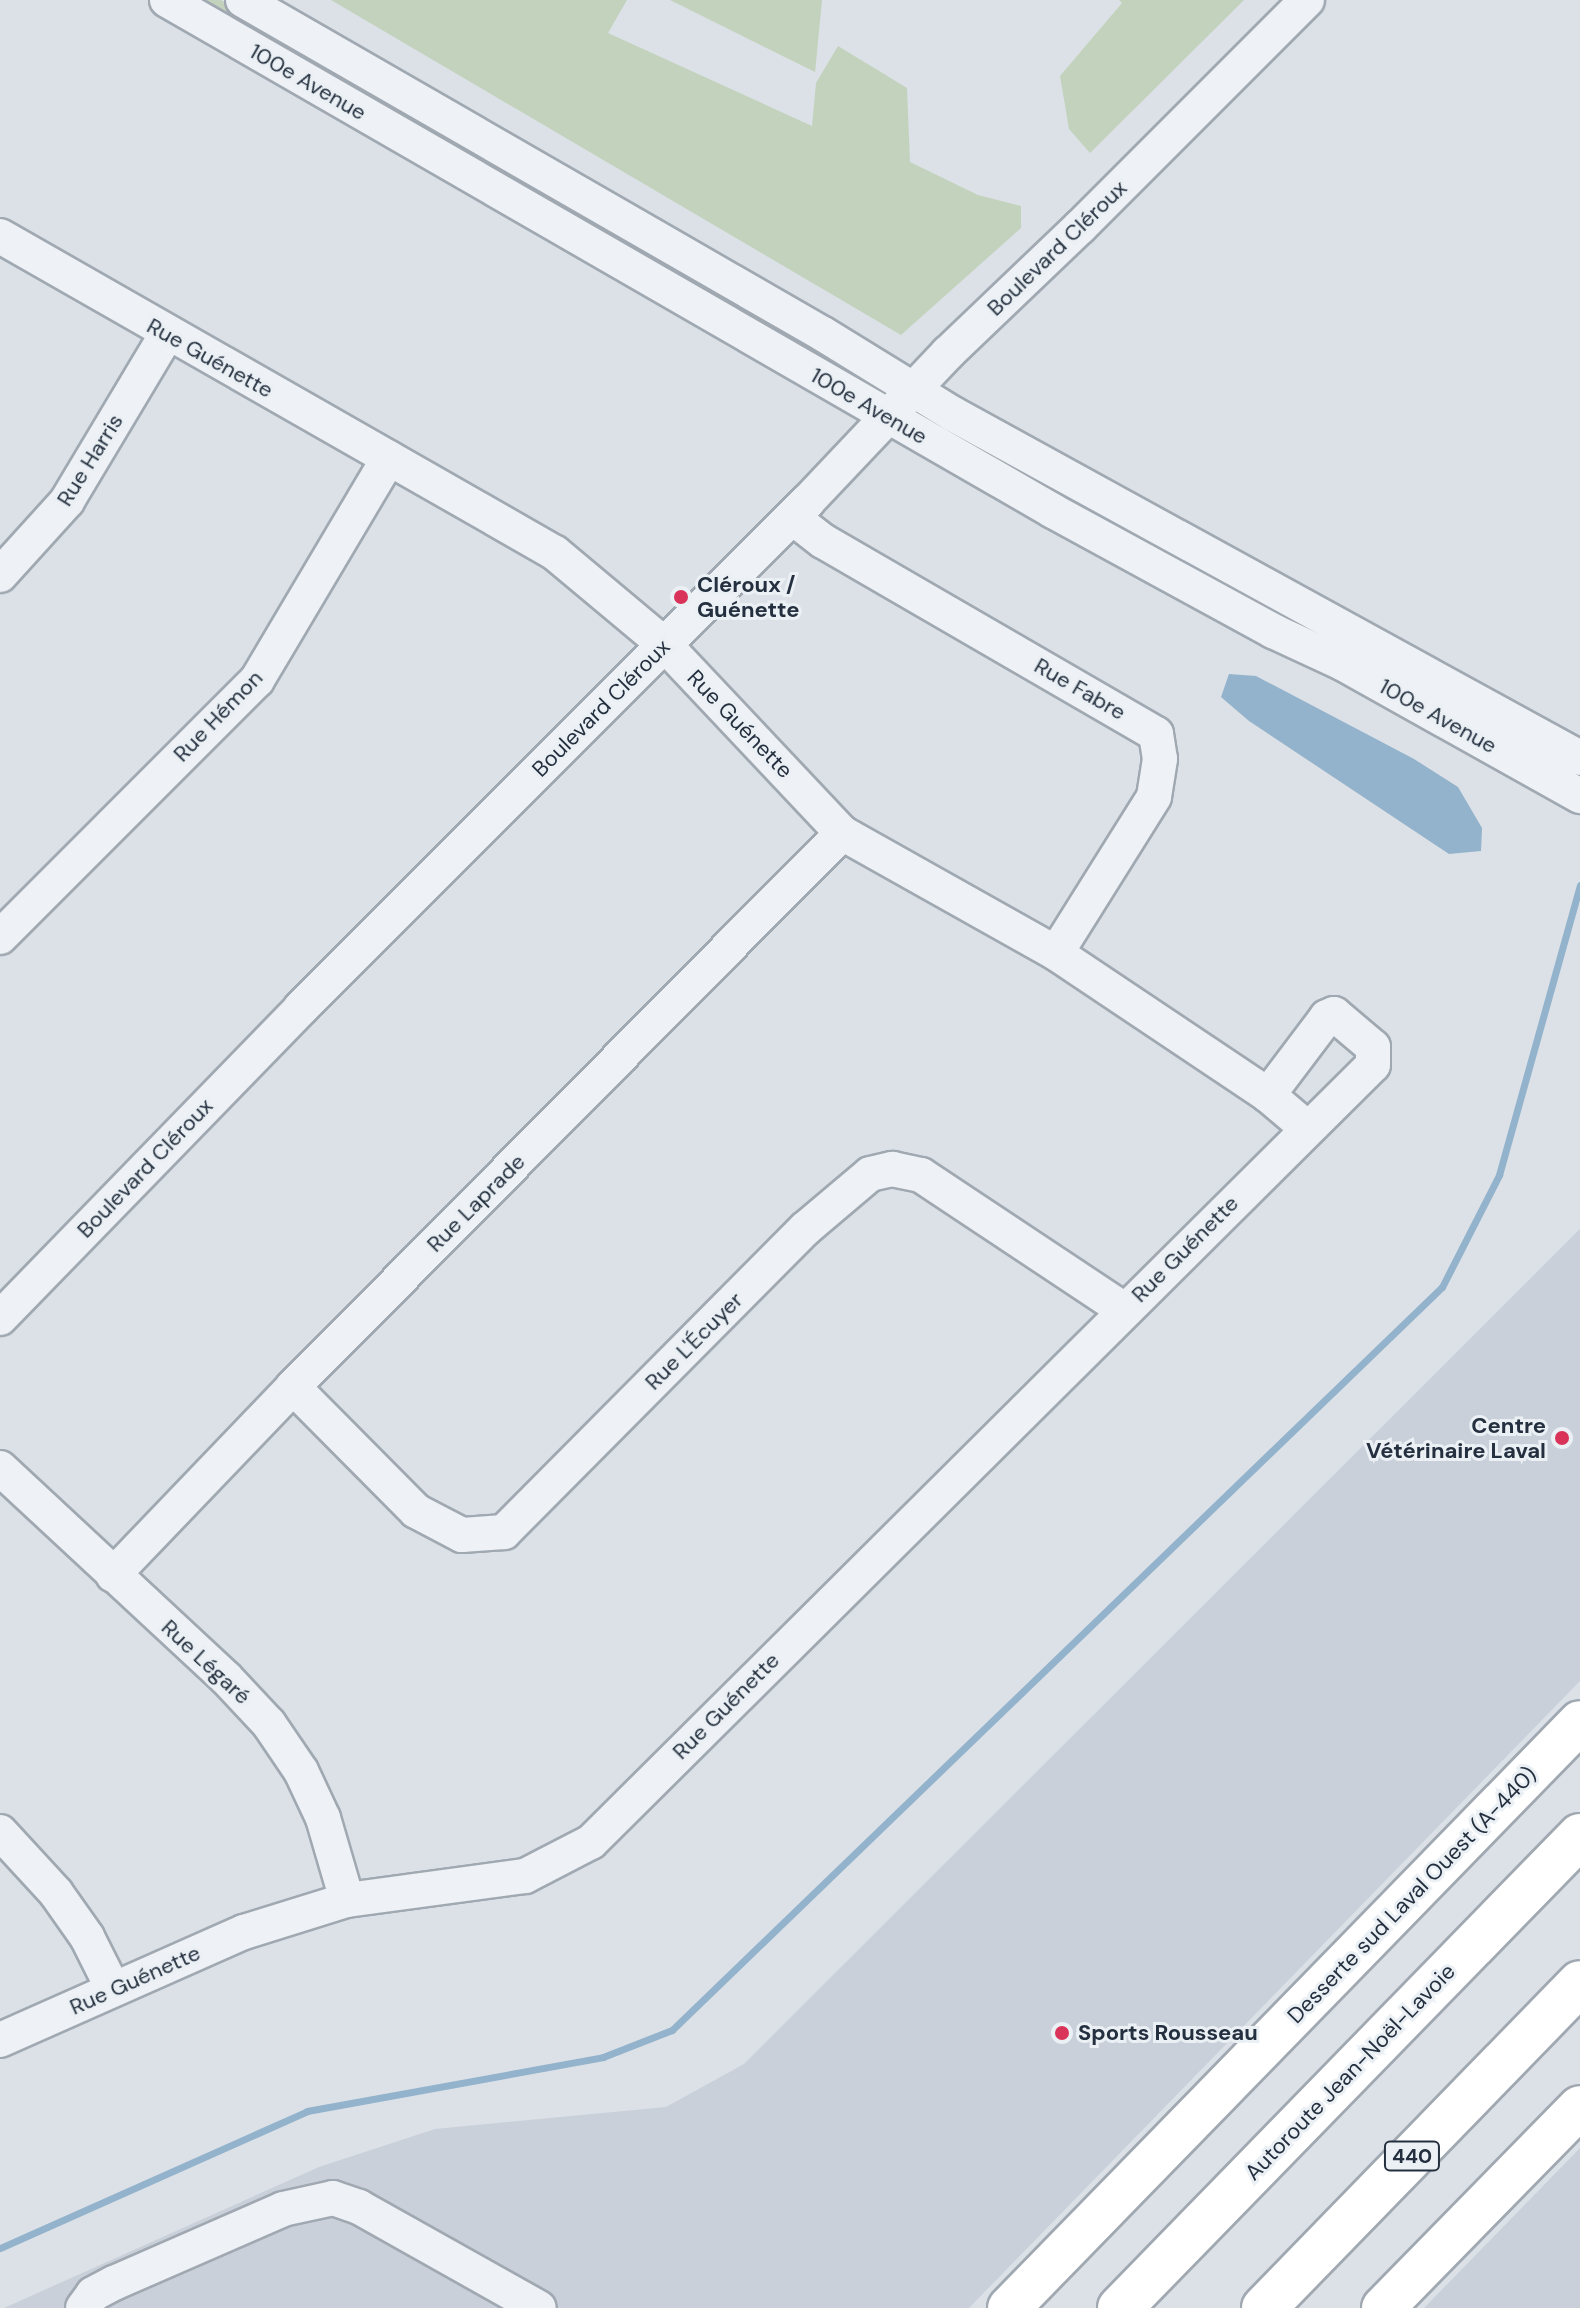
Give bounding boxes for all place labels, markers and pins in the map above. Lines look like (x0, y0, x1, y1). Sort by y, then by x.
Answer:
place label: Cléroux / Guénette (697, 571, 800, 622)
marker: Cléroux / Guénette (672, 588, 690, 606)
place label: Centre Vétérinaire Laval (1366, 1412, 1546, 1464)
marker: Centre Vétérinaire Laval (1553, 1429, 1571, 1447)
place label: Sports Rousseau (1078, 2020, 1258, 2046)
marker: Sports Rousseau (1053, 2024, 1071, 2042)

